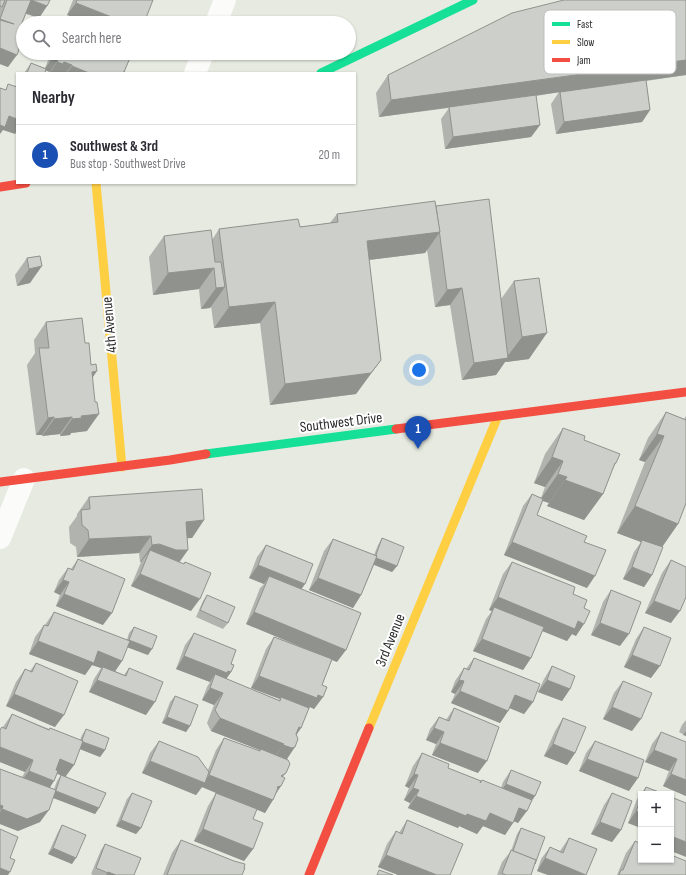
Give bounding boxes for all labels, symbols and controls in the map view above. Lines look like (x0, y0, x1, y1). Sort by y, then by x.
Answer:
legend (544, 10, 676, 74)
search box (16, 16, 356, 60)
text: Fast (577, 18, 593, 31)
icon: search (30, 27, 52, 49)
text: Search here (62, 29, 122, 48)
text: Slow (577, 36, 594, 49)
text: Jam (576, 54, 591, 67)
text: Nearby (32, 88, 75, 108)
text: Southwest & 3rd (70, 137, 158, 156)
text: 1 (42, 147, 48, 163)
text: 20 m (318, 147, 340, 163)
text: Bus stop · Southwest Drive (70, 156, 186, 172)
street label: 4th Avenue (98, 296, 121, 354)
your location (409, 360, 429, 380)
street label: Southwest Drive (299, 408, 383, 437)
pin: 1 (405, 416, 431, 449)
street label: 3rd Avenue (371, 611, 410, 670)
map controls (638, 791, 674, 863)
button: + (638, 791, 674, 827)
button: − (638, 827, 674, 863)

